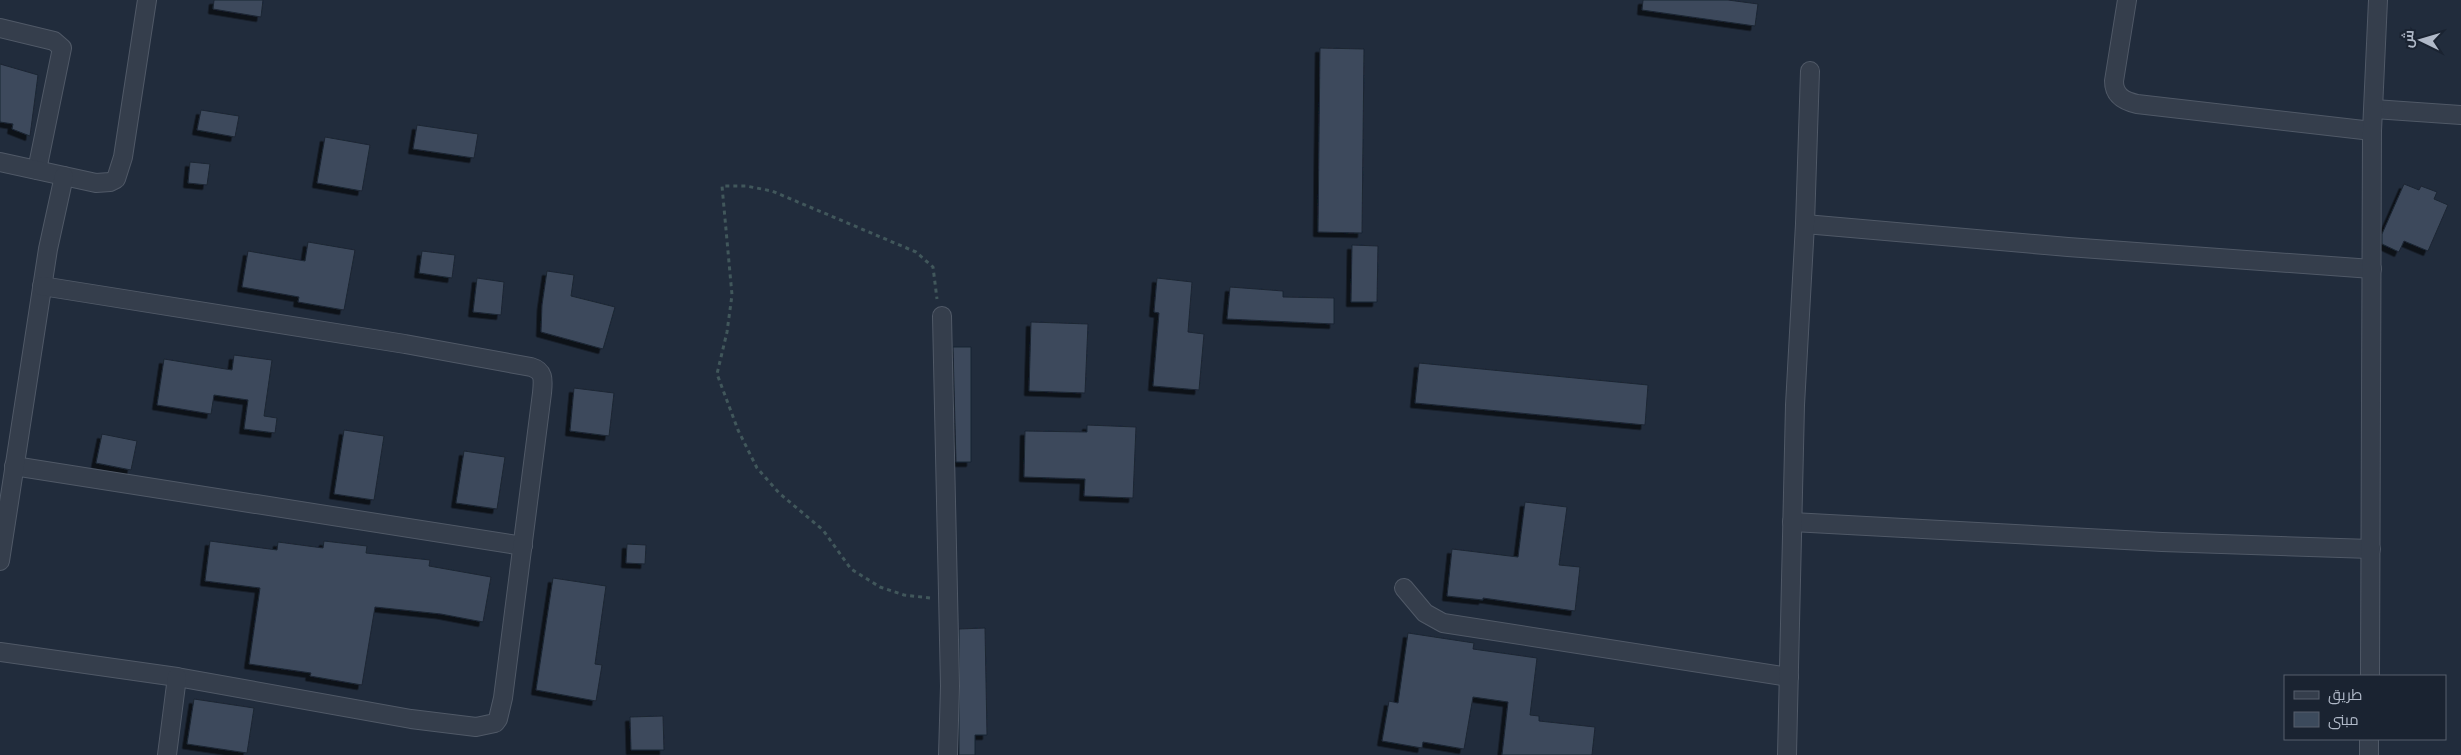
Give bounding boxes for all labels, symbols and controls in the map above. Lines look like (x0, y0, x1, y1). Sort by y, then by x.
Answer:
north arrow (2396, 15, 2446, 65)
text: ش (2398, 29, 2419, 49)
legend (2284, 675, 2446, 740)
text: طريق (2328, 685, 2362, 705)
text: مبنى (2328, 710, 2359, 730)

